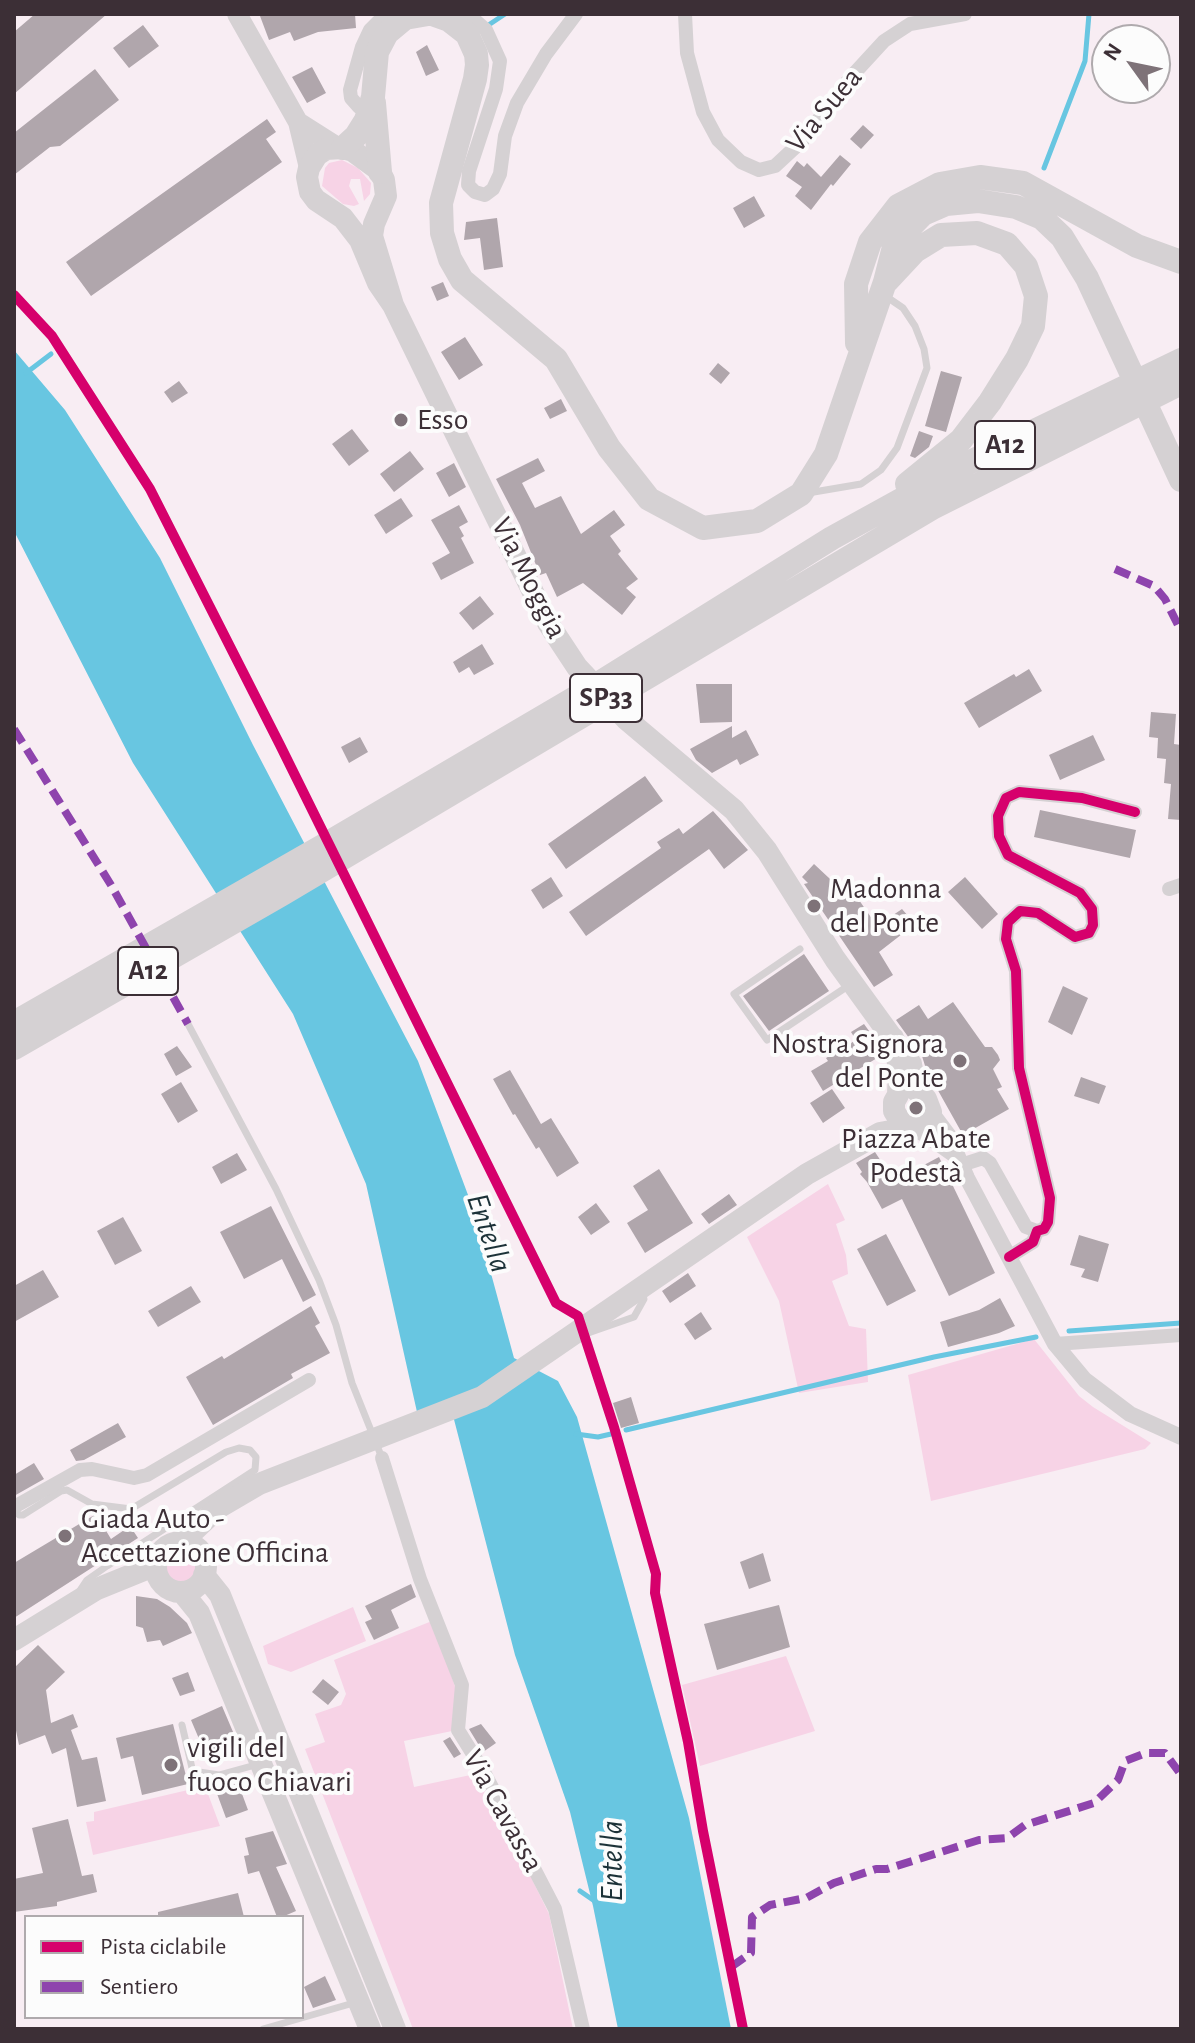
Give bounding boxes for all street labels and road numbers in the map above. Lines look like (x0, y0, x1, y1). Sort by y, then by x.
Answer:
street label: Via Suea (778, 60, 870, 160)
road number: A12 (975, 421, 1035, 469)
street label: Via Moggia (483, 511, 575, 645)
road number: SP33 (570, 674, 642, 722)
road number: A12 (118, 947, 178, 995)
street label: Via Cavassa (455, 1744, 551, 1878)

